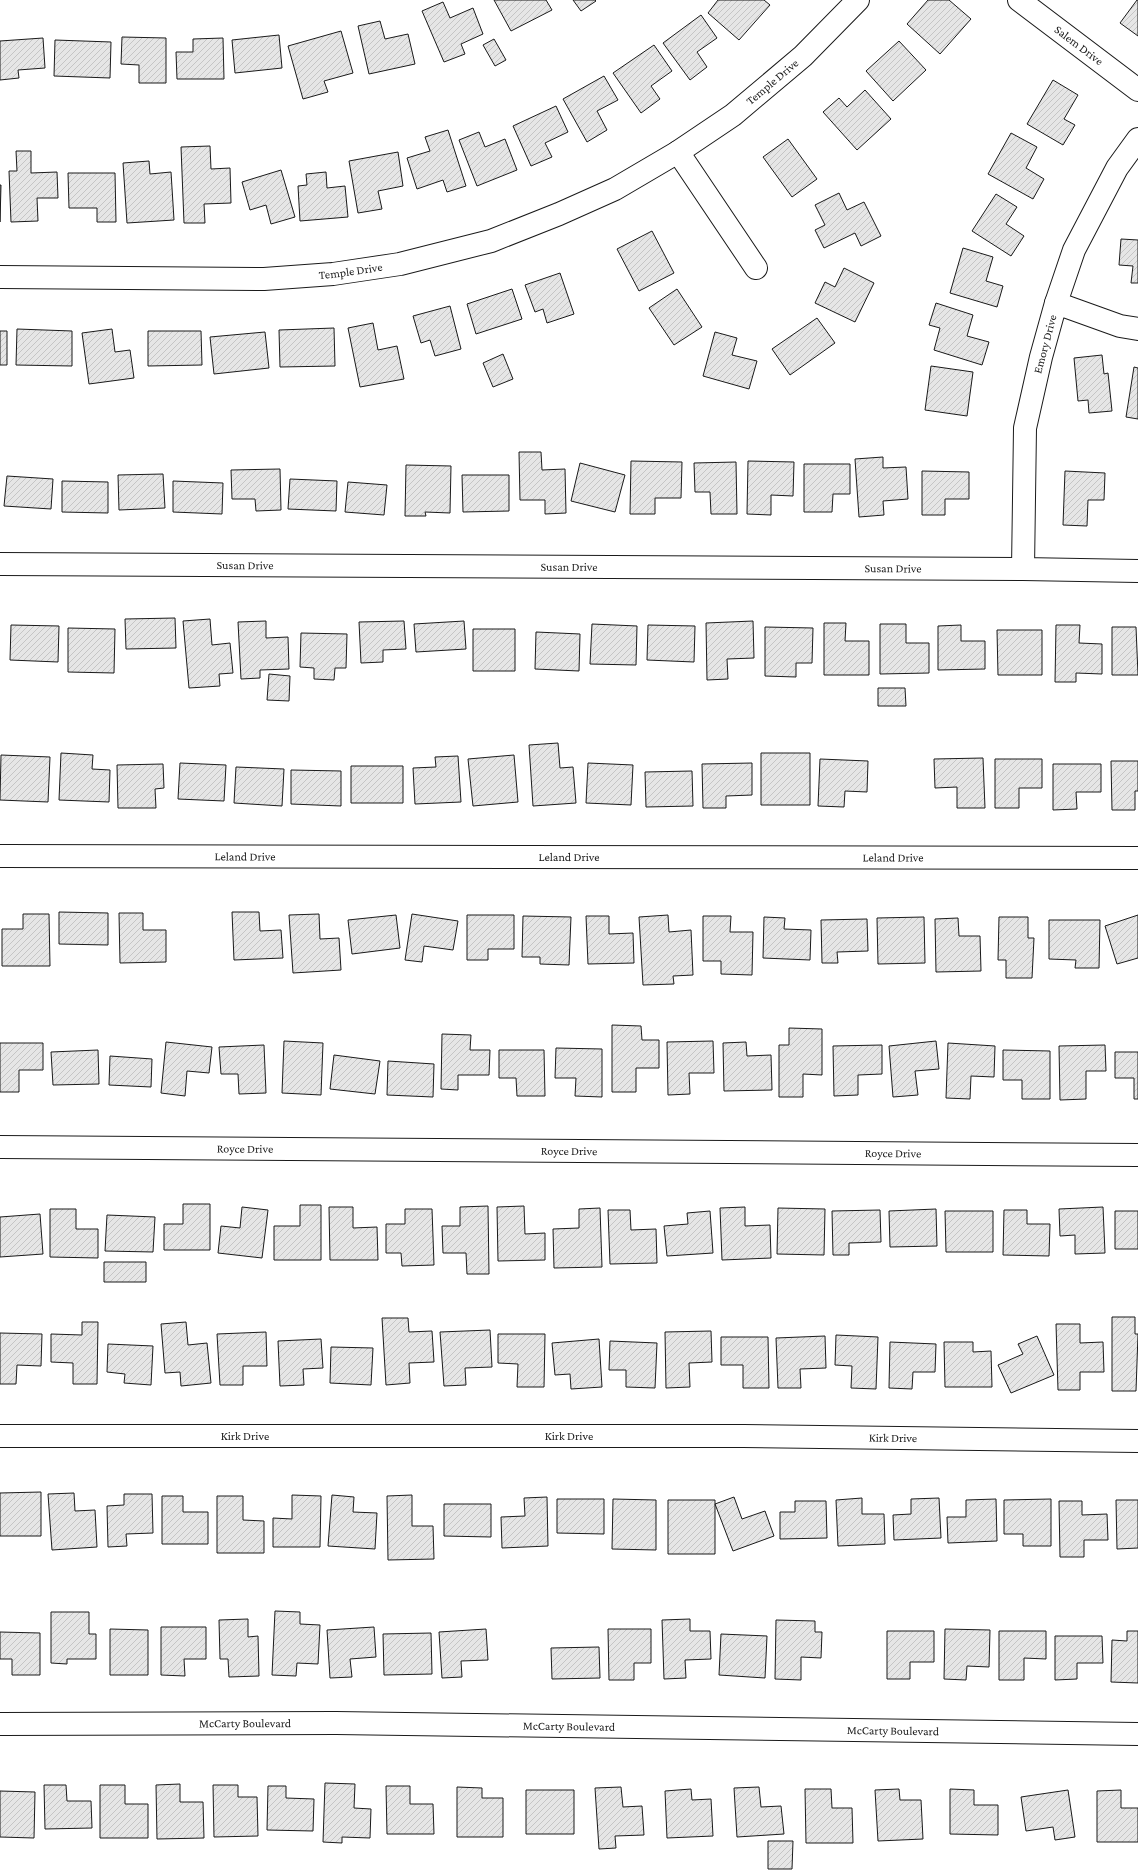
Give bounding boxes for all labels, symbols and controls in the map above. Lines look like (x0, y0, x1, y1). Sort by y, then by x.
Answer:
street label: Salem Drive (1052, 22, 1106, 68)
street label: Temple Drive (743, 56, 801, 108)
street label: Temple Drive (318, 260, 383, 282)
street label: Emory Drive (1030, 313, 1060, 375)
street label: Susan Drive (216, 558, 274, 572)
street label: Susan Drive (540, 560, 598, 574)
street label: Susan Drive (864, 561, 922, 576)
street label: Leland Drive (214, 849, 276, 863)
street label: Leland Drive (538, 850, 600, 864)
street label: Leland Drive (862, 851, 924, 865)
street label: Royce Drive (217, 1142, 273, 1156)
street label: Royce Drive (541, 1144, 597, 1158)
street label: Royce Drive (865, 1146, 921, 1160)
street label: Kirk Drive (221, 1429, 269, 1443)
street label: Kirk Drive (545, 1429, 593, 1443)
street label: Kirk Drive (869, 1431, 917, 1445)
street label: McCarty Boulevard (199, 1716, 292, 1730)
street label: McCarty Boulevard (523, 1719, 616, 1734)
street label: McCarty Boulevard (847, 1723, 940, 1738)

